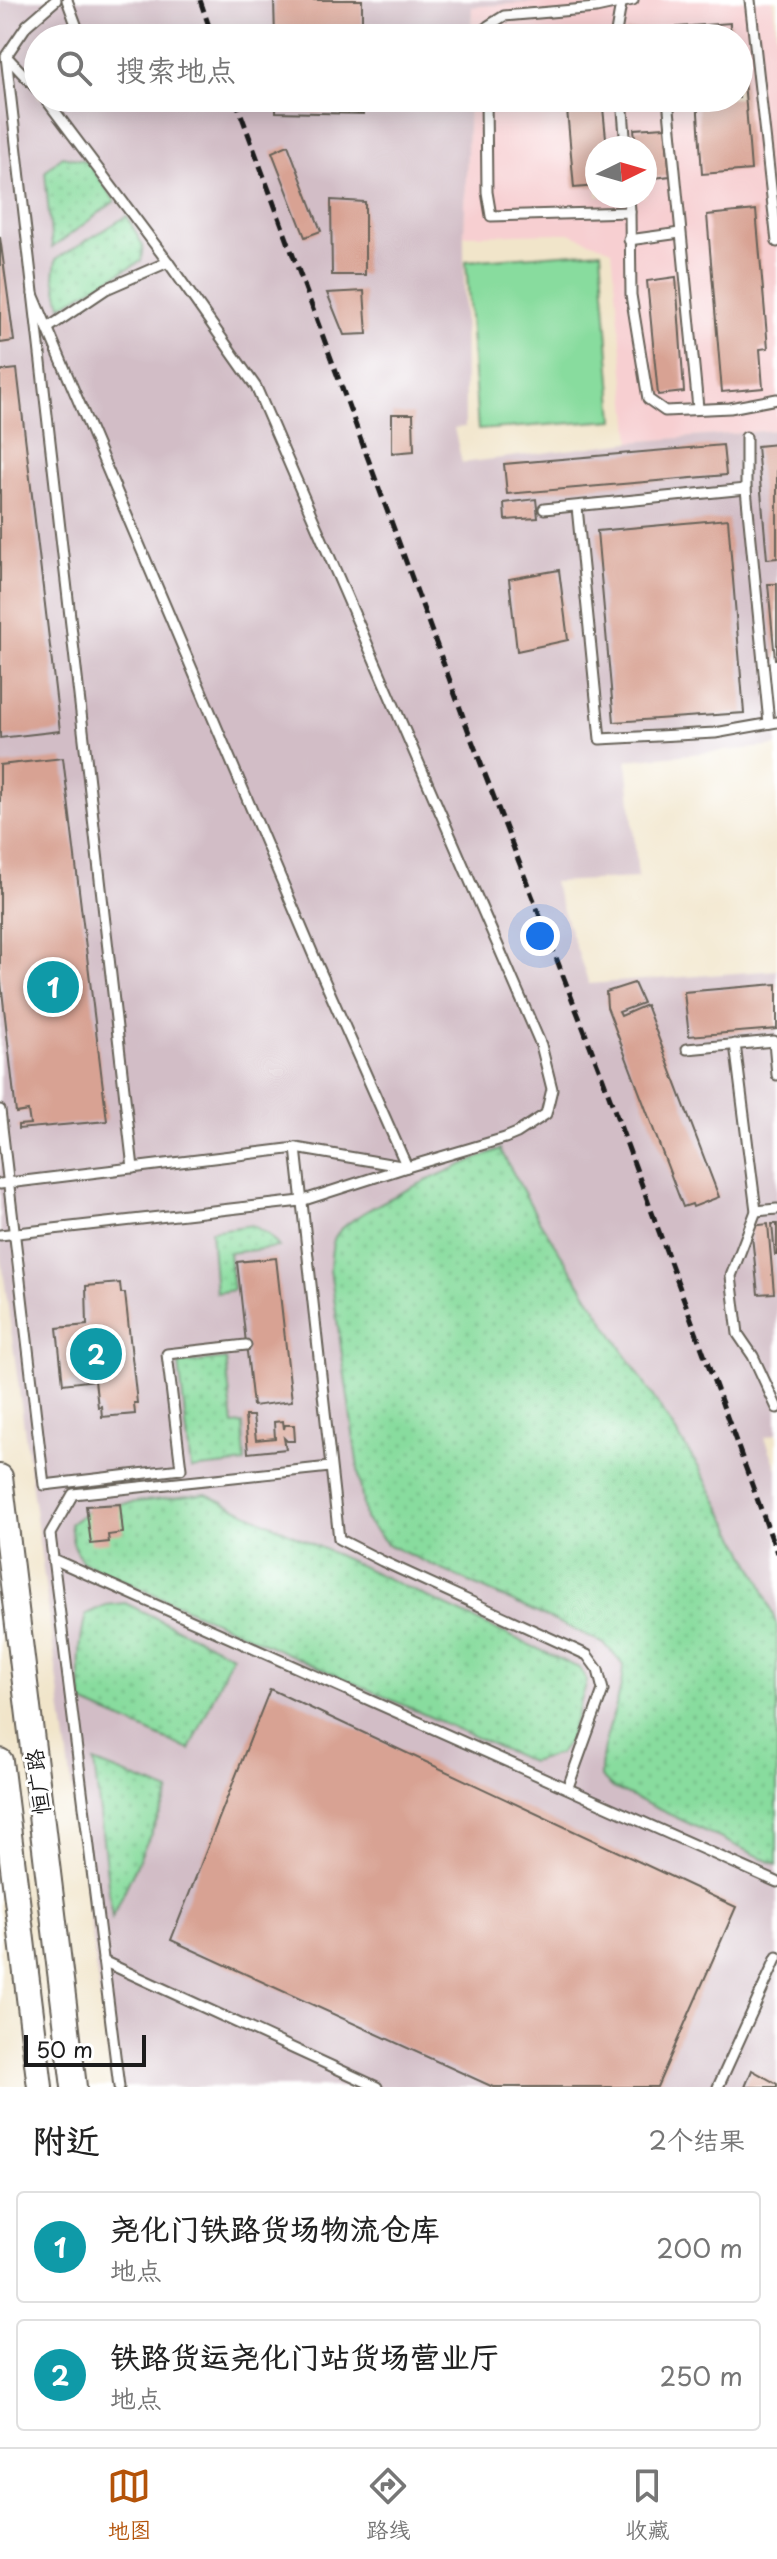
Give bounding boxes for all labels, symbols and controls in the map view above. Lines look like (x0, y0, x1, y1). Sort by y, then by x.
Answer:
search box (24, 24, 753, 112)
icon: search (52, 46, 96, 90)
text: 搜索地点 (116, 46, 236, 91)
north arrow (585, 136, 657, 208)
your location (520, 916, 560, 956)
pin: 1 (27, 957, 79, 1017)
pin: 2 (70, 1324, 122, 1384)
street label: 恒广路 (16, 1747, 57, 1817)
scale bar (24, 2031, 146, 2067)
text: 50 m (36, 2032, 93, 2065)
text: 附近 (32, 2113, 100, 2165)
text: 2个结果 (649, 2120, 745, 2159)
text: 尧化门铁路货场物流仓库 (110, 2205, 440, 2250)
text: 1 (54, 2228, 66, 2267)
text: 200 m (656, 2228, 743, 2267)
text: 地点 (110, 2250, 162, 2289)
text: 铁路货运尧化门站货场营业厅 (110, 2333, 500, 2378)
text: 2 (51, 2356, 69, 2395)
text: 250 m (659, 2356, 743, 2395)
text: 地点 (110, 2378, 162, 2417)
tab: 地图 (107, 2464, 152, 2545)
tab: 路线 (366, 2464, 411, 2545)
tab: 收藏 (625, 2464, 670, 2545)

